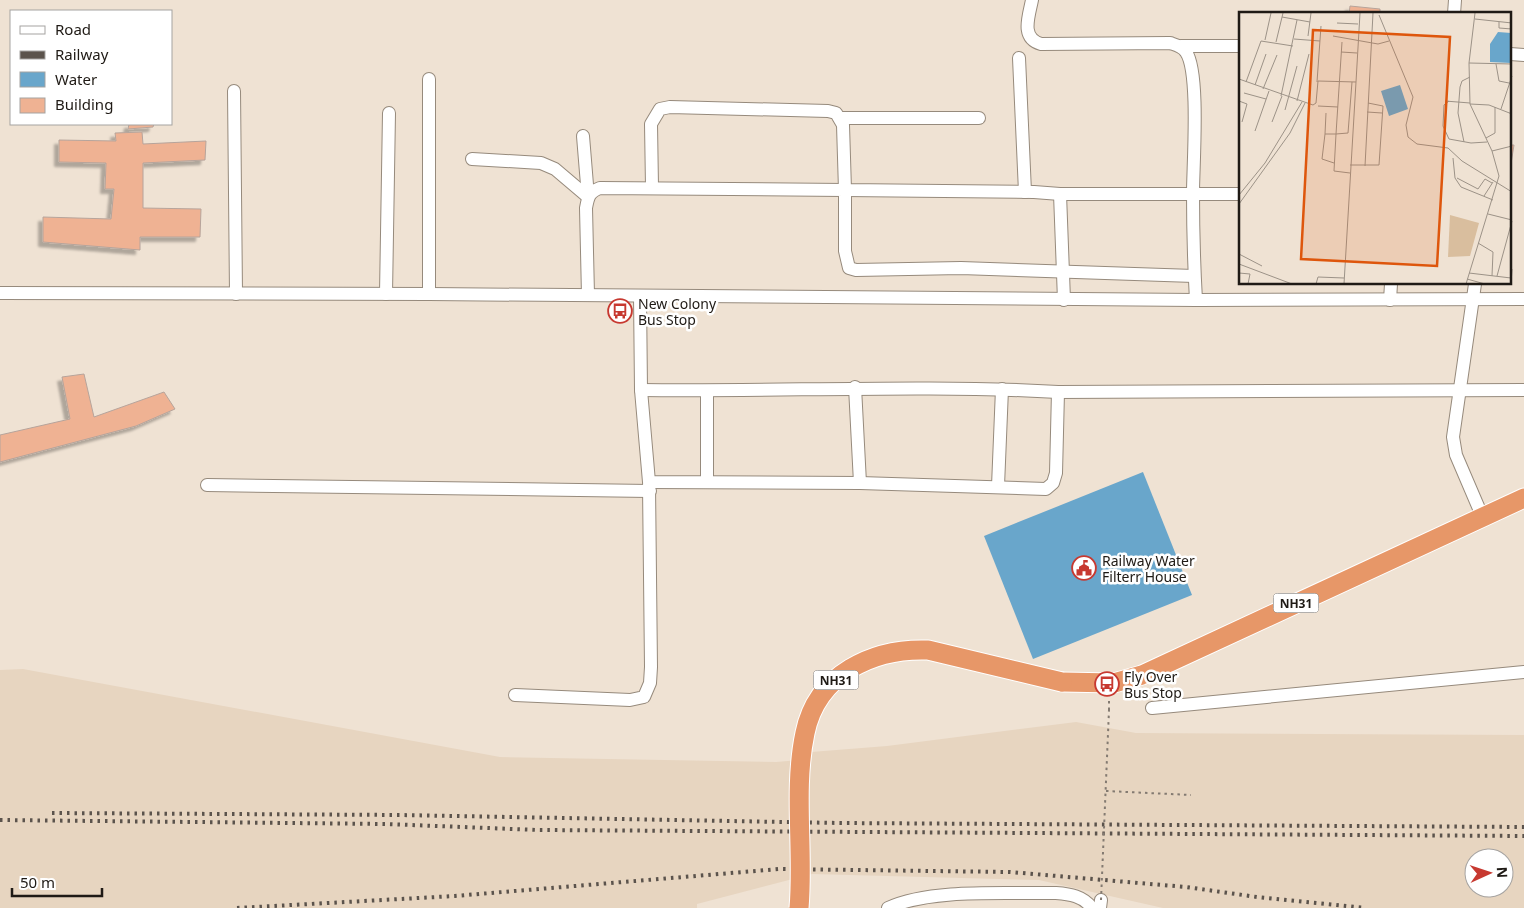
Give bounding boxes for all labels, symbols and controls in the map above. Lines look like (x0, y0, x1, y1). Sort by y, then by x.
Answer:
legend (10, 10, 172, 125)
inset map (1239, 12, 1512, 285)
text: Road (55, 19, 91, 39)
text: Railway (55, 44, 109, 64)
text: Water (55, 69, 97, 89)
text: Building (55, 94, 113, 114)
place label: New Colony Bus Stop (638, 294, 717, 329)
bus stop icon: New Colony Bus Stop (607, 298, 633, 324)
place label: Railway Water Filterr House (1102, 551, 1195, 586)
public building icon: Railway Water Filterr House (1071, 555, 1097, 581)
road number: NH31 (1274, 594, 1318, 612)
place label: Fly Over Bus Stop (1124, 667, 1182, 702)
road number: NH31 (814, 670, 858, 690)
bus stop icon: Fly Over Bus Stop (1094, 671, 1120, 697)
north arrow (1464, 848, 1514, 898)
scale bar (12, 866, 102, 898)
text: N (1493, 866, 1512, 878)
text: 50 m (20, 872, 55, 892)

